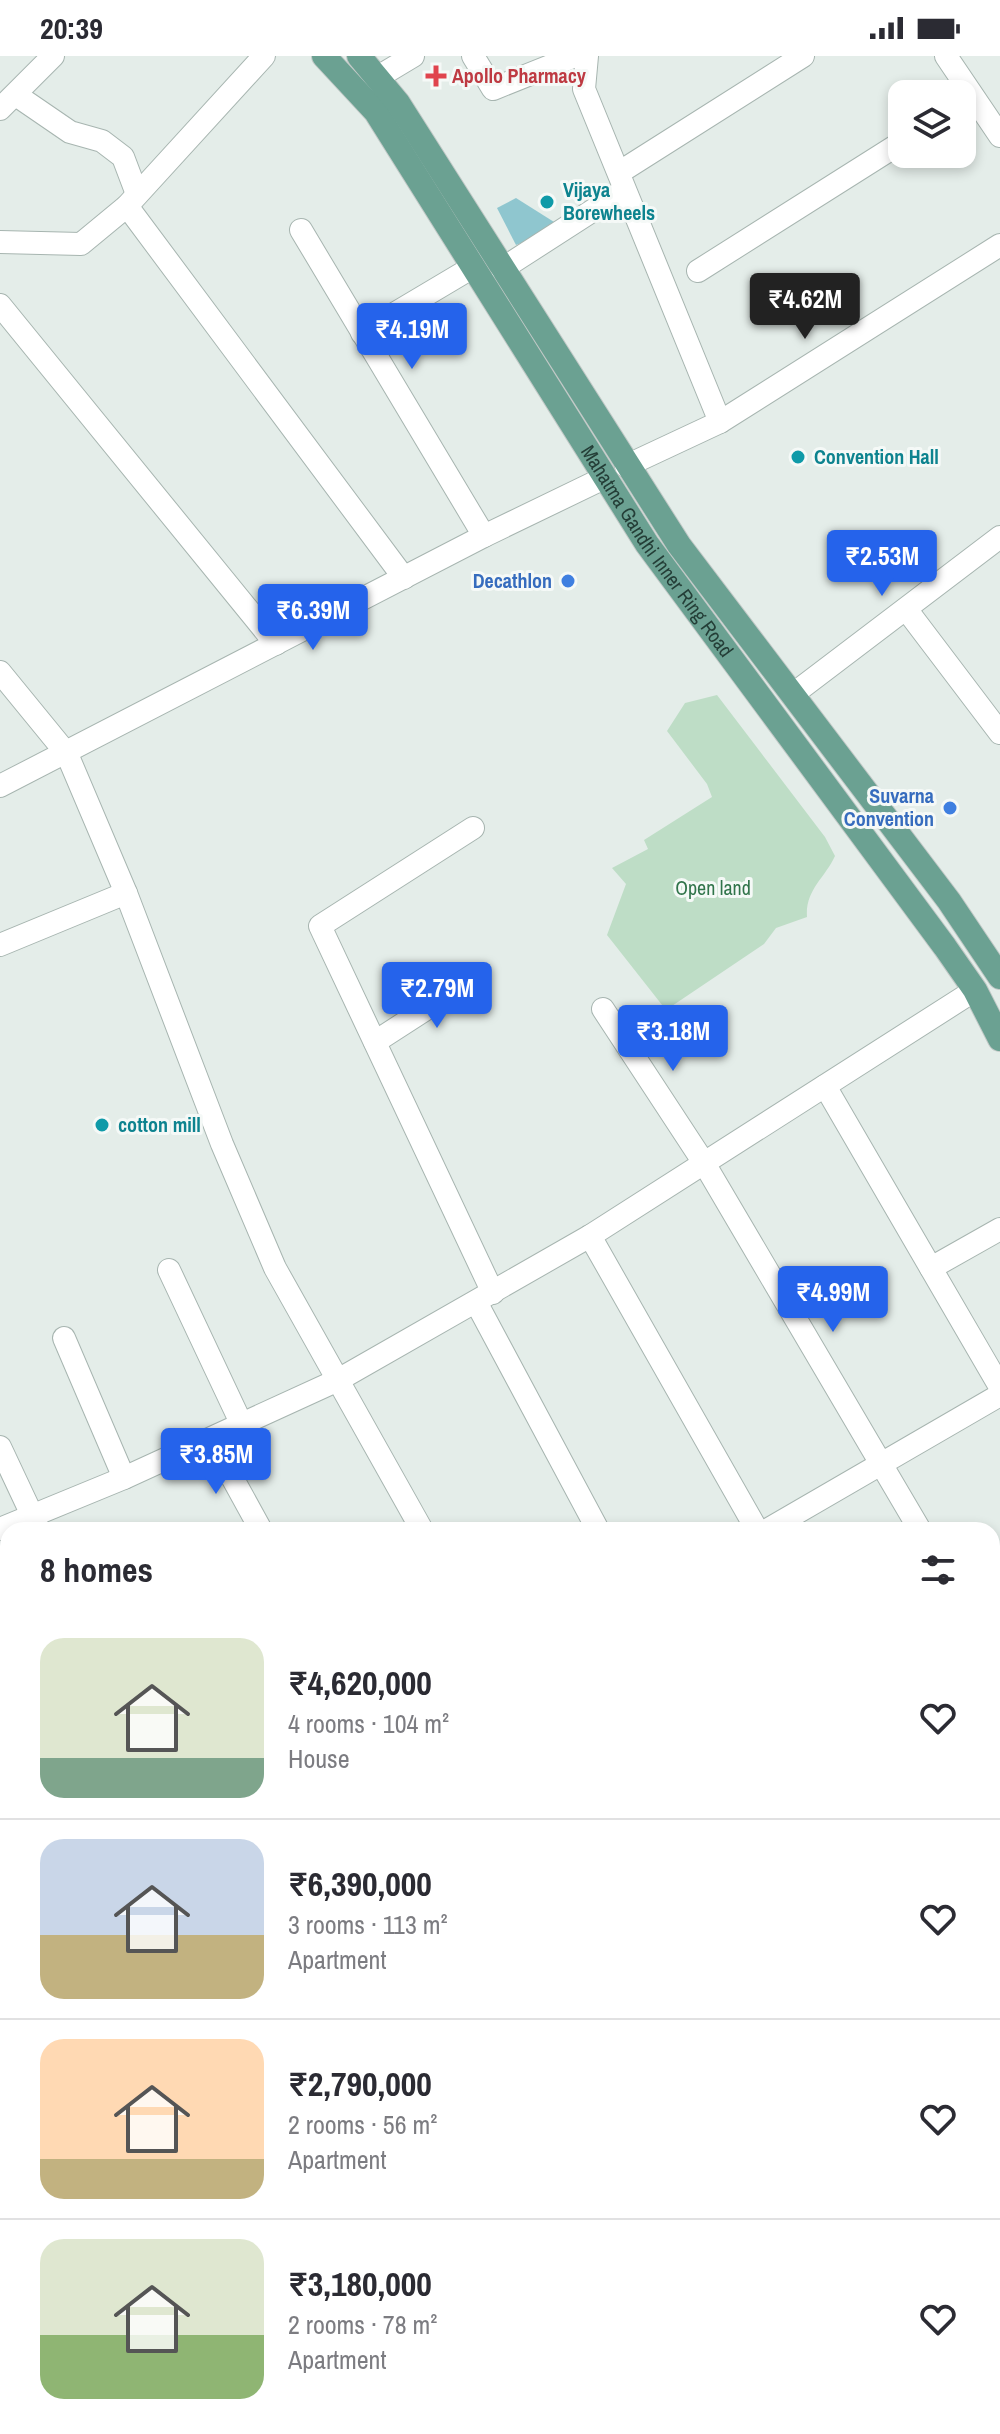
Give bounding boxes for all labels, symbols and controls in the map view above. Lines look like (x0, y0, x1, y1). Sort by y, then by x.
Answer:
text: 20:39 (40, 8, 103, 48)
place label: Apollo Pharmacy (452, 62, 587, 89)
marker: Apollo Pharmacy (427, 67, 445, 85)
map controls (888, 80, 976, 168)
button: layers (888, 80, 976, 168)
place label: Vijaya Borewheels (563, 176, 655, 226)
marker: Vijaya Borewheels (538, 193, 556, 211)
pin: ₹4.62M (740, 273, 870, 341)
text: ₹4.62M (768, 281, 842, 316)
pin: ₹4.19M (347, 303, 477, 371)
text: ₹4.19M (375, 311, 449, 346)
street label: Mahatma Gandhi Inner Ring Road (575, 440, 740, 662)
place label: Convention Hall (814, 443, 939, 470)
marker: Convention Hall (789, 448, 807, 466)
pin: ₹2.53M (817, 530, 947, 598)
text: ₹2.53M (845, 538, 919, 573)
place label: Decathlon (473, 567, 552, 594)
marker: Decathlon (559, 572, 577, 590)
pin: ₹6.39M (248, 584, 378, 652)
text: ₹6.39M (276, 592, 350, 627)
place label: Suvarna Convention (844, 782, 934, 832)
marker: Suvarna Convention (941, 799, 959, 817)
park label: Open land (675, 874, 751, 901)
pin: ₹2.79M (372, 962, 502, 1030)
text: ₹2.79M (400, 970, 474, 1005)
pin: ₹3.18M (608, 1005, 738, 1073)
text: ₹3.18M (636, 1013, 710, 1048)
place label: cotton mill (118, 1111, 201, 1138)
marker: cotton mill (93, 1116, 111, 1134)
pin: ₹4.99M (768, 1266, 898, 1334)
text: ₹4.99M (796, 1274, 870, 1309)
pin: ₹3.85M (151, 1428, 281, 1496)
text: ₹3.85M (179, 1436, 253, 1471)
text: 8 homes (40, 1547, 153, 1593)
icon: filters (916, 1548, 960, 1592)
text: ₹4,620,000 (288, 1660, 432, 1706)
icon: home (104, 1670, 200, 1766)
icon: heart (916, 1696, 960, 1740)
text: 4 rooms · 104 m² (288, 1706, 449, 1741)
text: House (288, 1741, 350, 1776)
text: ₹6,390,000 (288, 1861, 432, 1907)
icon: home (104, 1871, 200, 1967)
icon: heart (916, 1897, 960, 1941)
text: 3 rooms · 113 m² (288, 1907, 448, 1942)
text: Apartment (288, 1942, 386, 1977)
text: ₹2,790,000 (288, 2061, 432, 2107)
icon: home (104, 2071, 200, 2167)
icon: heart (916, 2097, 960, 2141)
text: 2 rooms · 56 m² (288, 2107, 437, 2142)
text: Apartment (288, 2142, 386, 2177)
text: ₹3,180,000 (288, 2261, 432, 2307)
icon: home (104, 2271, 200, 2367)
icon: heart (916, 2297, 960, 2341)
text: 2 rooms · 78 m² (288, 2307, 437, 2342)
text: Apartment (288, 2342, 386, 2377)

